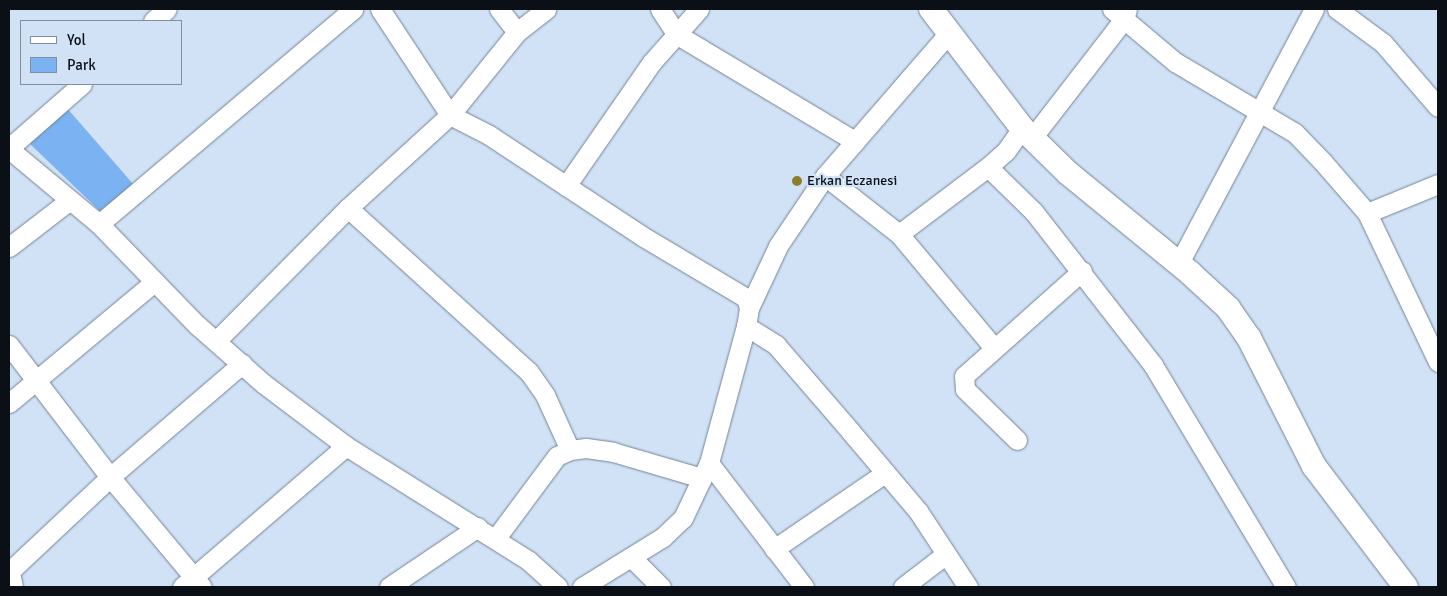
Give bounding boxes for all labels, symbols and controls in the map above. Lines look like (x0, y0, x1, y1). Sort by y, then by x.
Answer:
legend (20, 20, 182, 85)
text: Yol (67, 31, 86, 49)
text: Park (67, 56, 96, 74)
place label: Erkan Eczanesi (807, 173, 897, 189)
marker: Erkan Eczanesi (791, 175, 803, 187)

